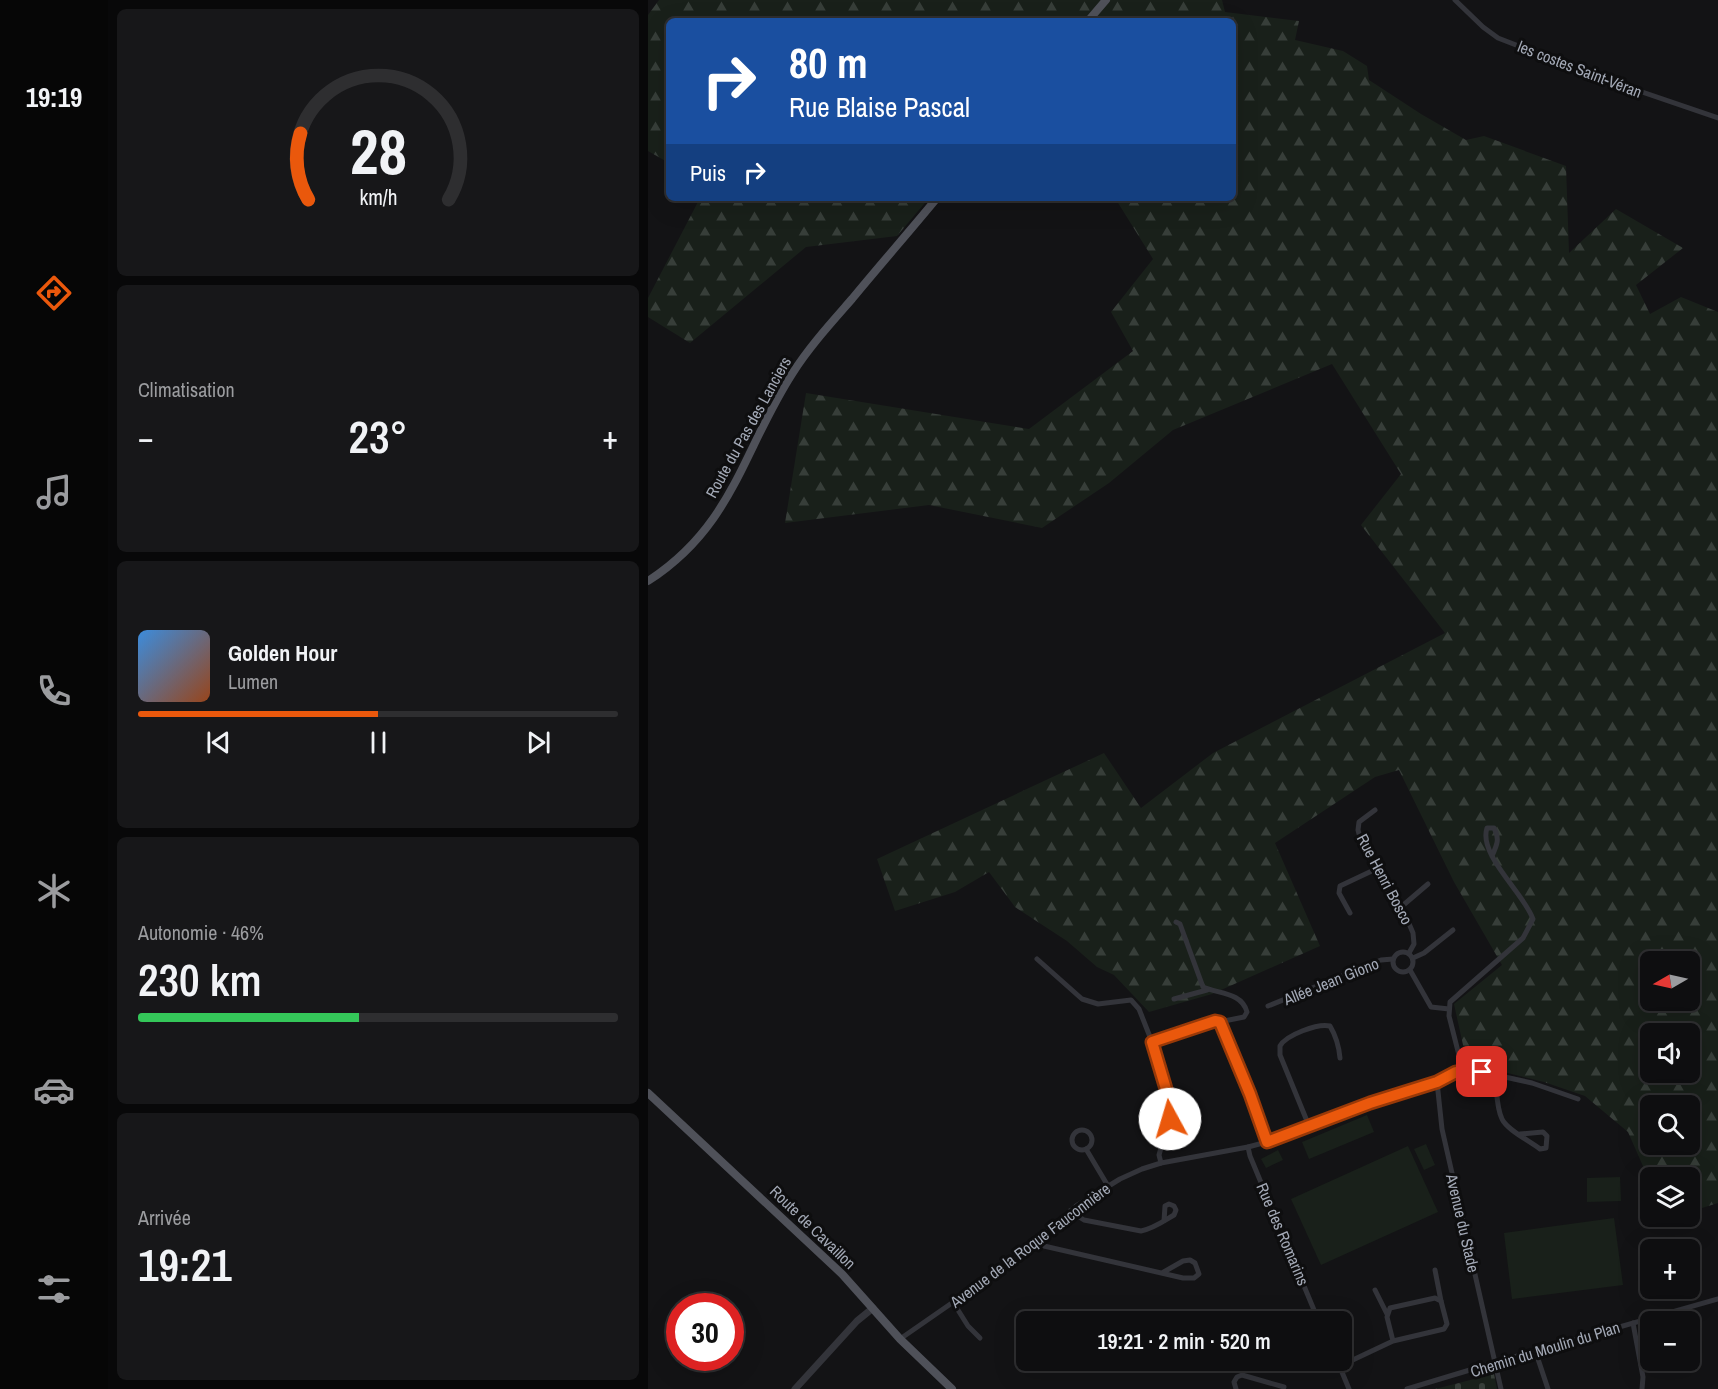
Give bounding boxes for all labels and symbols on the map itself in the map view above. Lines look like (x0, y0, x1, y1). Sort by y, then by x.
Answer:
street label: les costes Saint-Véran (1515, 35, 1645, 103)
street label: Route du Pas des Lanciers (700, 352, 796, 502)
street label: Rue Henri Bosco (1352, 830, 1418, 928)
north arrow (1640, 951, 1700, 1011)
street label: Allée Jean Giono (1279, 952, 1382, 1010)
pin (1456, 1046, 1507, 1097)
position arrow (1138, 1087, 1202, 1151)
street label: Avenue du Stade (1441, 1171, 1485, 1274)
street label: Avenue de la Roque Fauconnière (945, 1177, 1115, 1313)
street label: Rue des Romarins (1252, 1179, 1314, 1289)
street label: Route de Cavaillon (765, 1180, 861, 1274)
speed limit sign: 30 (666, 1293, 744, 1371)
street label: Chemin du Moulin du Plan (1467, 1316, 1623, 1382)

